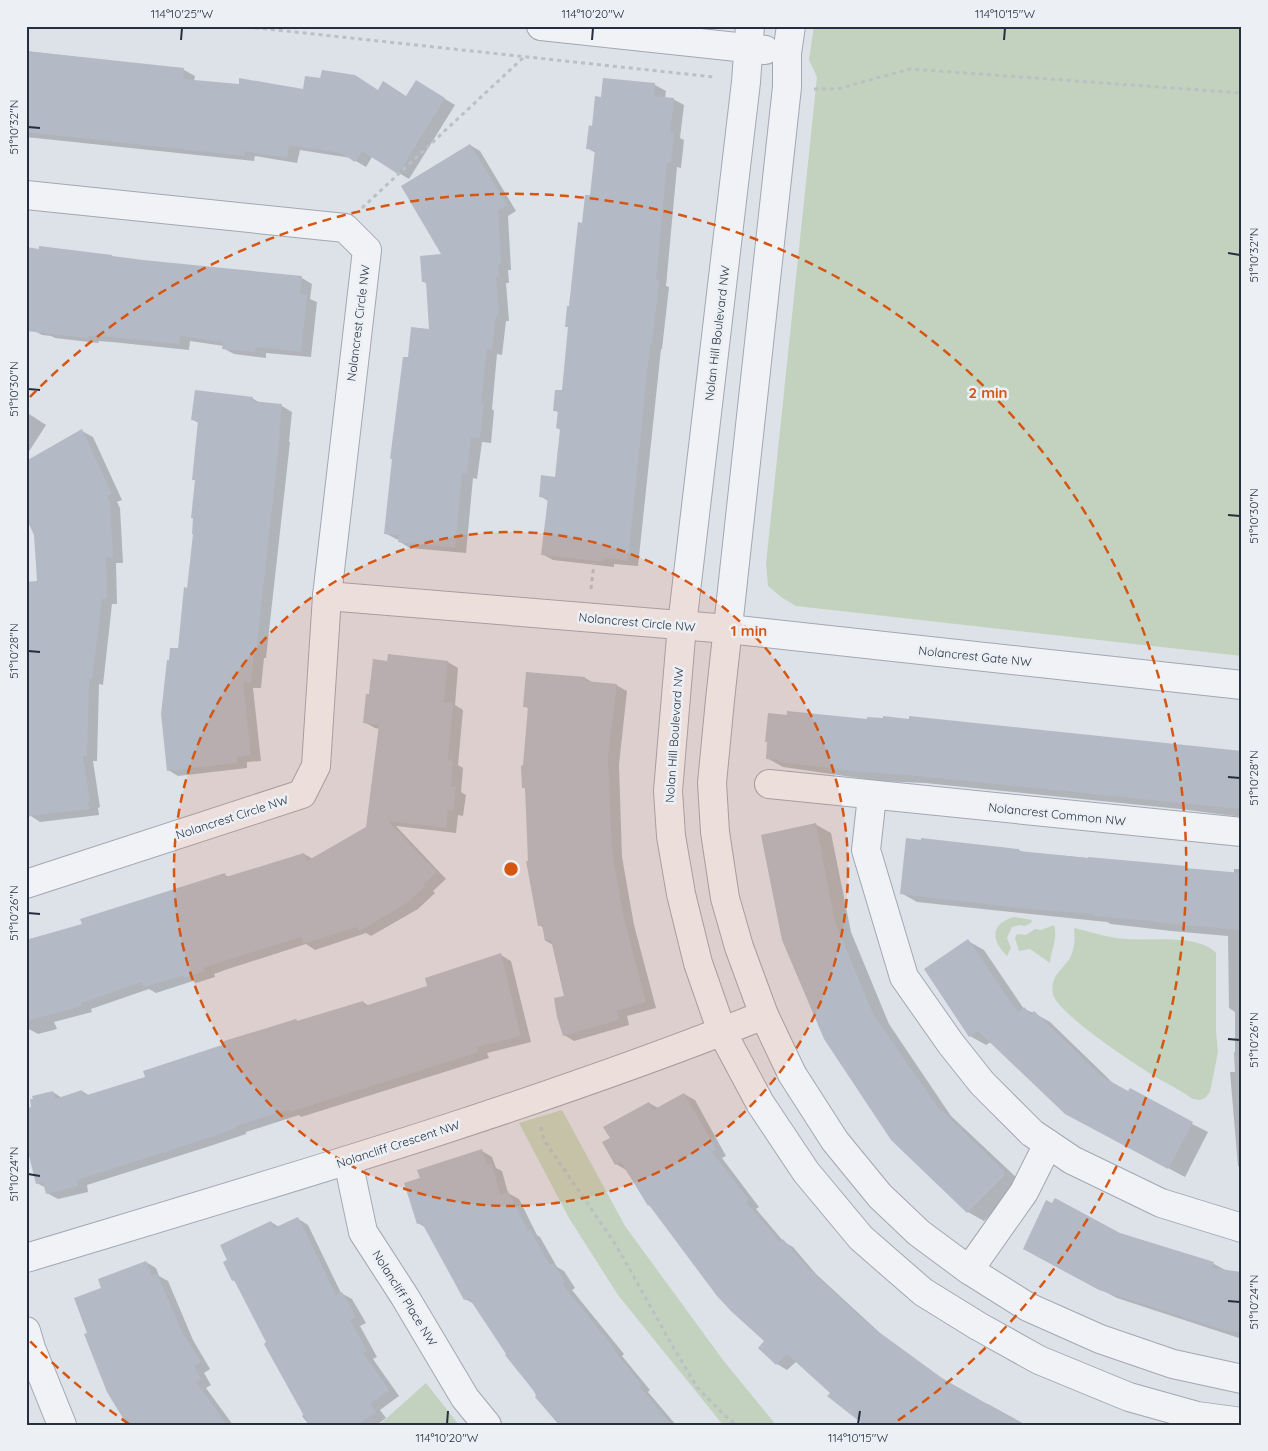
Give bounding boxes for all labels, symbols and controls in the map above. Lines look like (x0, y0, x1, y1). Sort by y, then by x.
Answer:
text: 114°10'25"W (151, 6, 214, 21)
text: 114°10'20"W (562, 6, 625, 21)
text: 114°10'15"W (975, 6, 1035, 21)
text: 51°10'32"N (6, 99, 21, 155)
text: 51°10'32"N (1246, 227, 1261, 283)
street label: Nolancrest Circle NW (343, 263, 373, 382)
street label: Nolan Hill Boulevard NW (701, 264, 733, 402)
text: 51°10'30"N (6, 361, 21, 417)
text: 2 min (968, 383, 1008, 402)
text: 51°10'30"N (1246, 488, 1261, 544)
street label: Nolancrest Circle NW (578, 609, 696, 635)
text: 1 min (731, 621, 767, 640)
text: 51°10'28"N (6, 623, 21, 679)
street label: Nolancrest Gate NW (918, 643, 1033, 669)
street label: Nolan Hill Boulevard NW (662, 666, 686, 804)
text: 51°10'28"N (1246, 750, 1261, 806)
street label: Nolancrest Circle NW (174, 792, 290, 842)
street label: Nolancrest Common NW (988, 799, 1127, 829)
centre of rings (502, 860, 520, 878)
text: 51°10'26"N (6, 885, 21, 941)
text: 51°10'26"N (1246, 1012, 1261, 1068)
street label: Nolancliff Crescent NW (335, 1117, 462, 1171)
text: 51°10'24"N (6, 1147, 21, 1201)
street label: Nolancliff Place NW (369, 1247, 441, 1349)
text: 51°10'24"N (1246, 1275, 1261, 1329)
text: 114°10'20"W (416, 1430, 479, 1445)
text: 114°10'15"W (828, 1430, 888, 1445)

